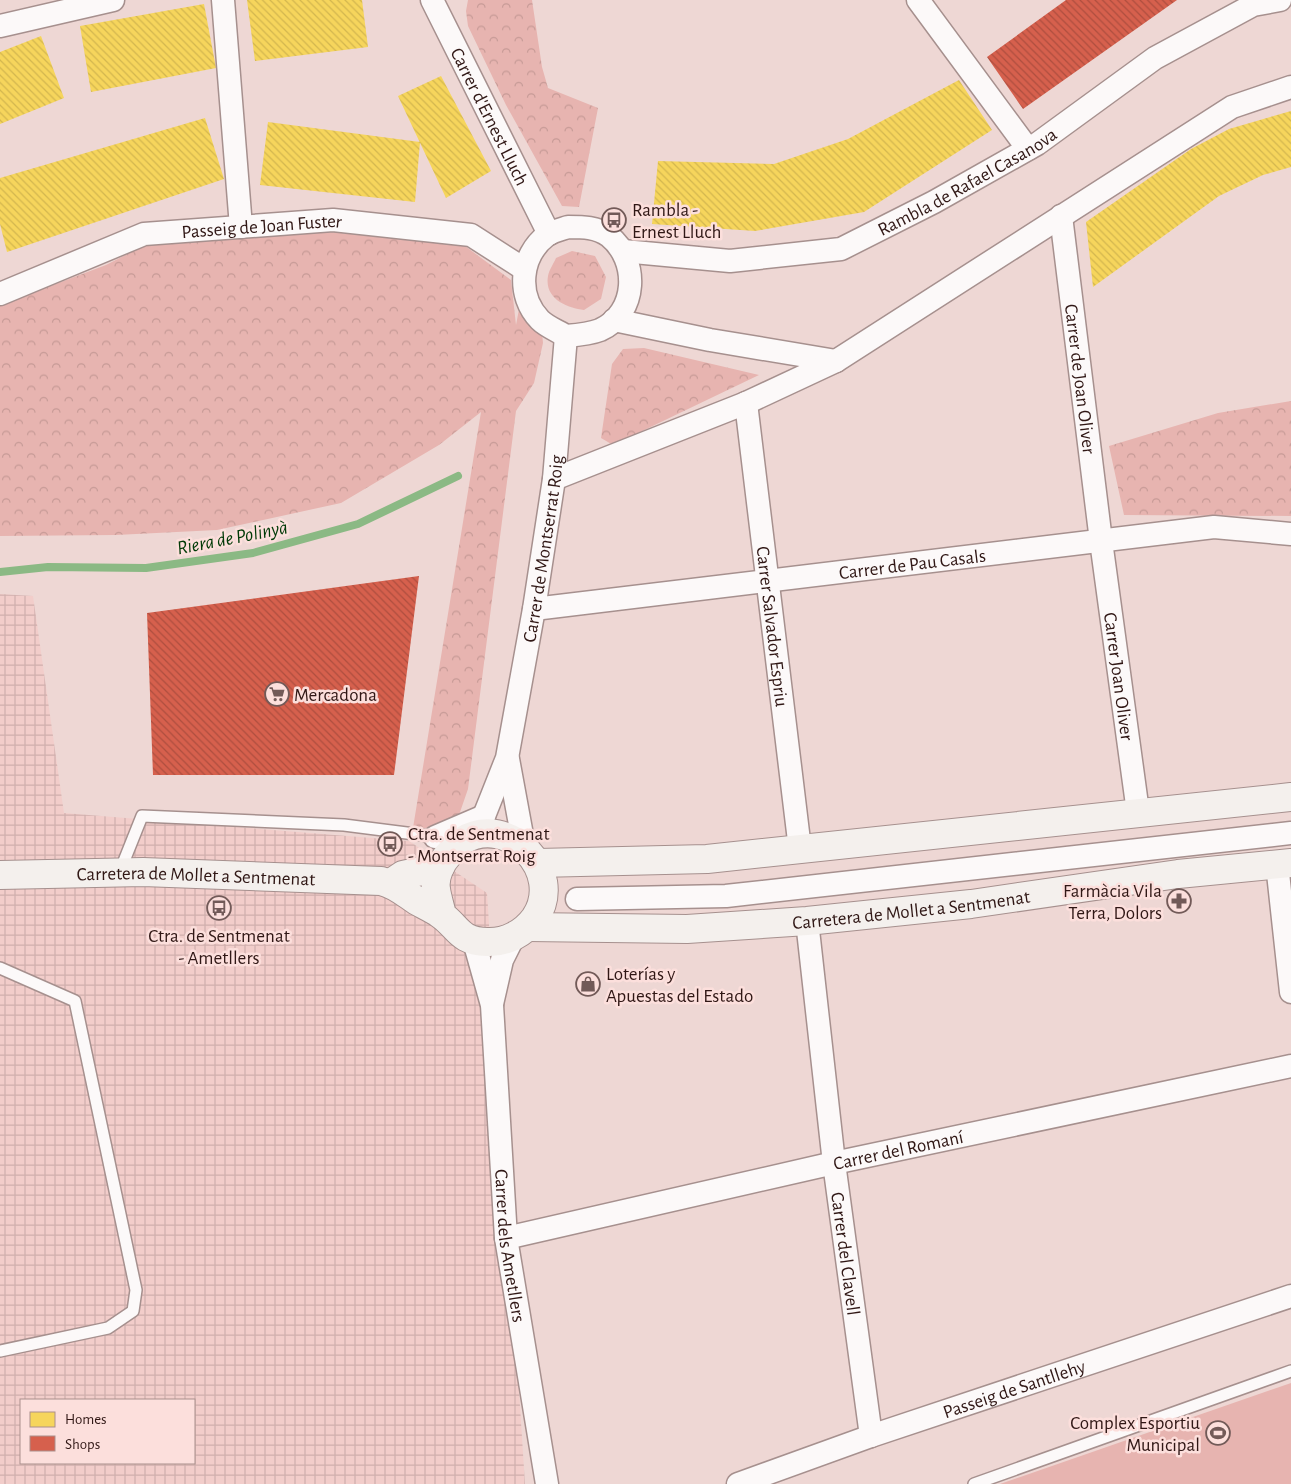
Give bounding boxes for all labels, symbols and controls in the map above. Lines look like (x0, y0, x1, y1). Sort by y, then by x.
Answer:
street label: Carrer d'Ernest Lluch (446, 45, 531, 189)
street label: Rambla de Rafael Casanova (875, 125, 1061, 240)
place label: Rambla - Ernest Lluch (632, 201, 721, 242)
bus stop icon: Rambla - Ernest Lluch (601, 207, 627, 233)
street label: Passeig de Joan Fuster (181, 212, 343, 242)
street label: Carrer de Joan Oliver (1061, 303, 1098, 455)
street label: Carrer de Montserrat Roig (520, 454, 567, 644)
water label: Riera de Polinyà (175, 517, 289, 559)
street label: Carrer Salvador Espriu (752, 545, 791, 708)
street label: Carrer de Pau Casals (838, 547, 987, 583)
street label: Carrer Joan Oliver (1100, 611, 1136, 742)
supermarket icon: Mercadona (264, 681, 290, 707)
place label: Mercadona (294, 686, 377, 705)
place label: Ctra. de Sentmenat - Montserrat Roig (408, 825, 549, 866)
bus stop icon: Ctra. de Sentmenat - Montserrat Roig (377, 831, 403, 857)
street label: Carretera de Mollet a Sentmenat (76, 864, 316, 890)
place label: Farmàcia Vila Terra, Dolors (1063, 882, 1162, 923)
street label: Carretera de Mollet a Sentmenat (792, 888, 1031, 933)
pharmacy icon: Farmàcia Vila Terra, Dolors (1166, 888, 1192, 914)
bus stop icon: Ctra. de Sentmenat - Ametllers (206, 895, 232, 921)
place label: Ctra. de Sentmenat - Ametllers (148, 927, 290, 968)
place label: Loterías y Apuestas del Estado (606, 965, 753, 1006)
shop icon: Loterías y Apuestas del Estado (575, 971, 601, 997)
street label: Carrer del Romaní (832, 1128, 966, 1174)
street label: Carrer dels Ametllers (491, 1169, 528, 1324)
street label: Carrer del Clavell (827, 1191, 863, 1317)
street label: Passeig de Santllehy (941, 1357, 1088, 1422)
legend (20, 1399, 195, 1464)
text: Homes (65, 1412, 107, 1427)
place label: Complex Esportiu Municipal (1070, 1414, 1200, 1455)
sports icon: Complex Esportiu Municipal (1205, 1420, 1231, 1446)
text: Shops (65, 1437, 100, 1452)

